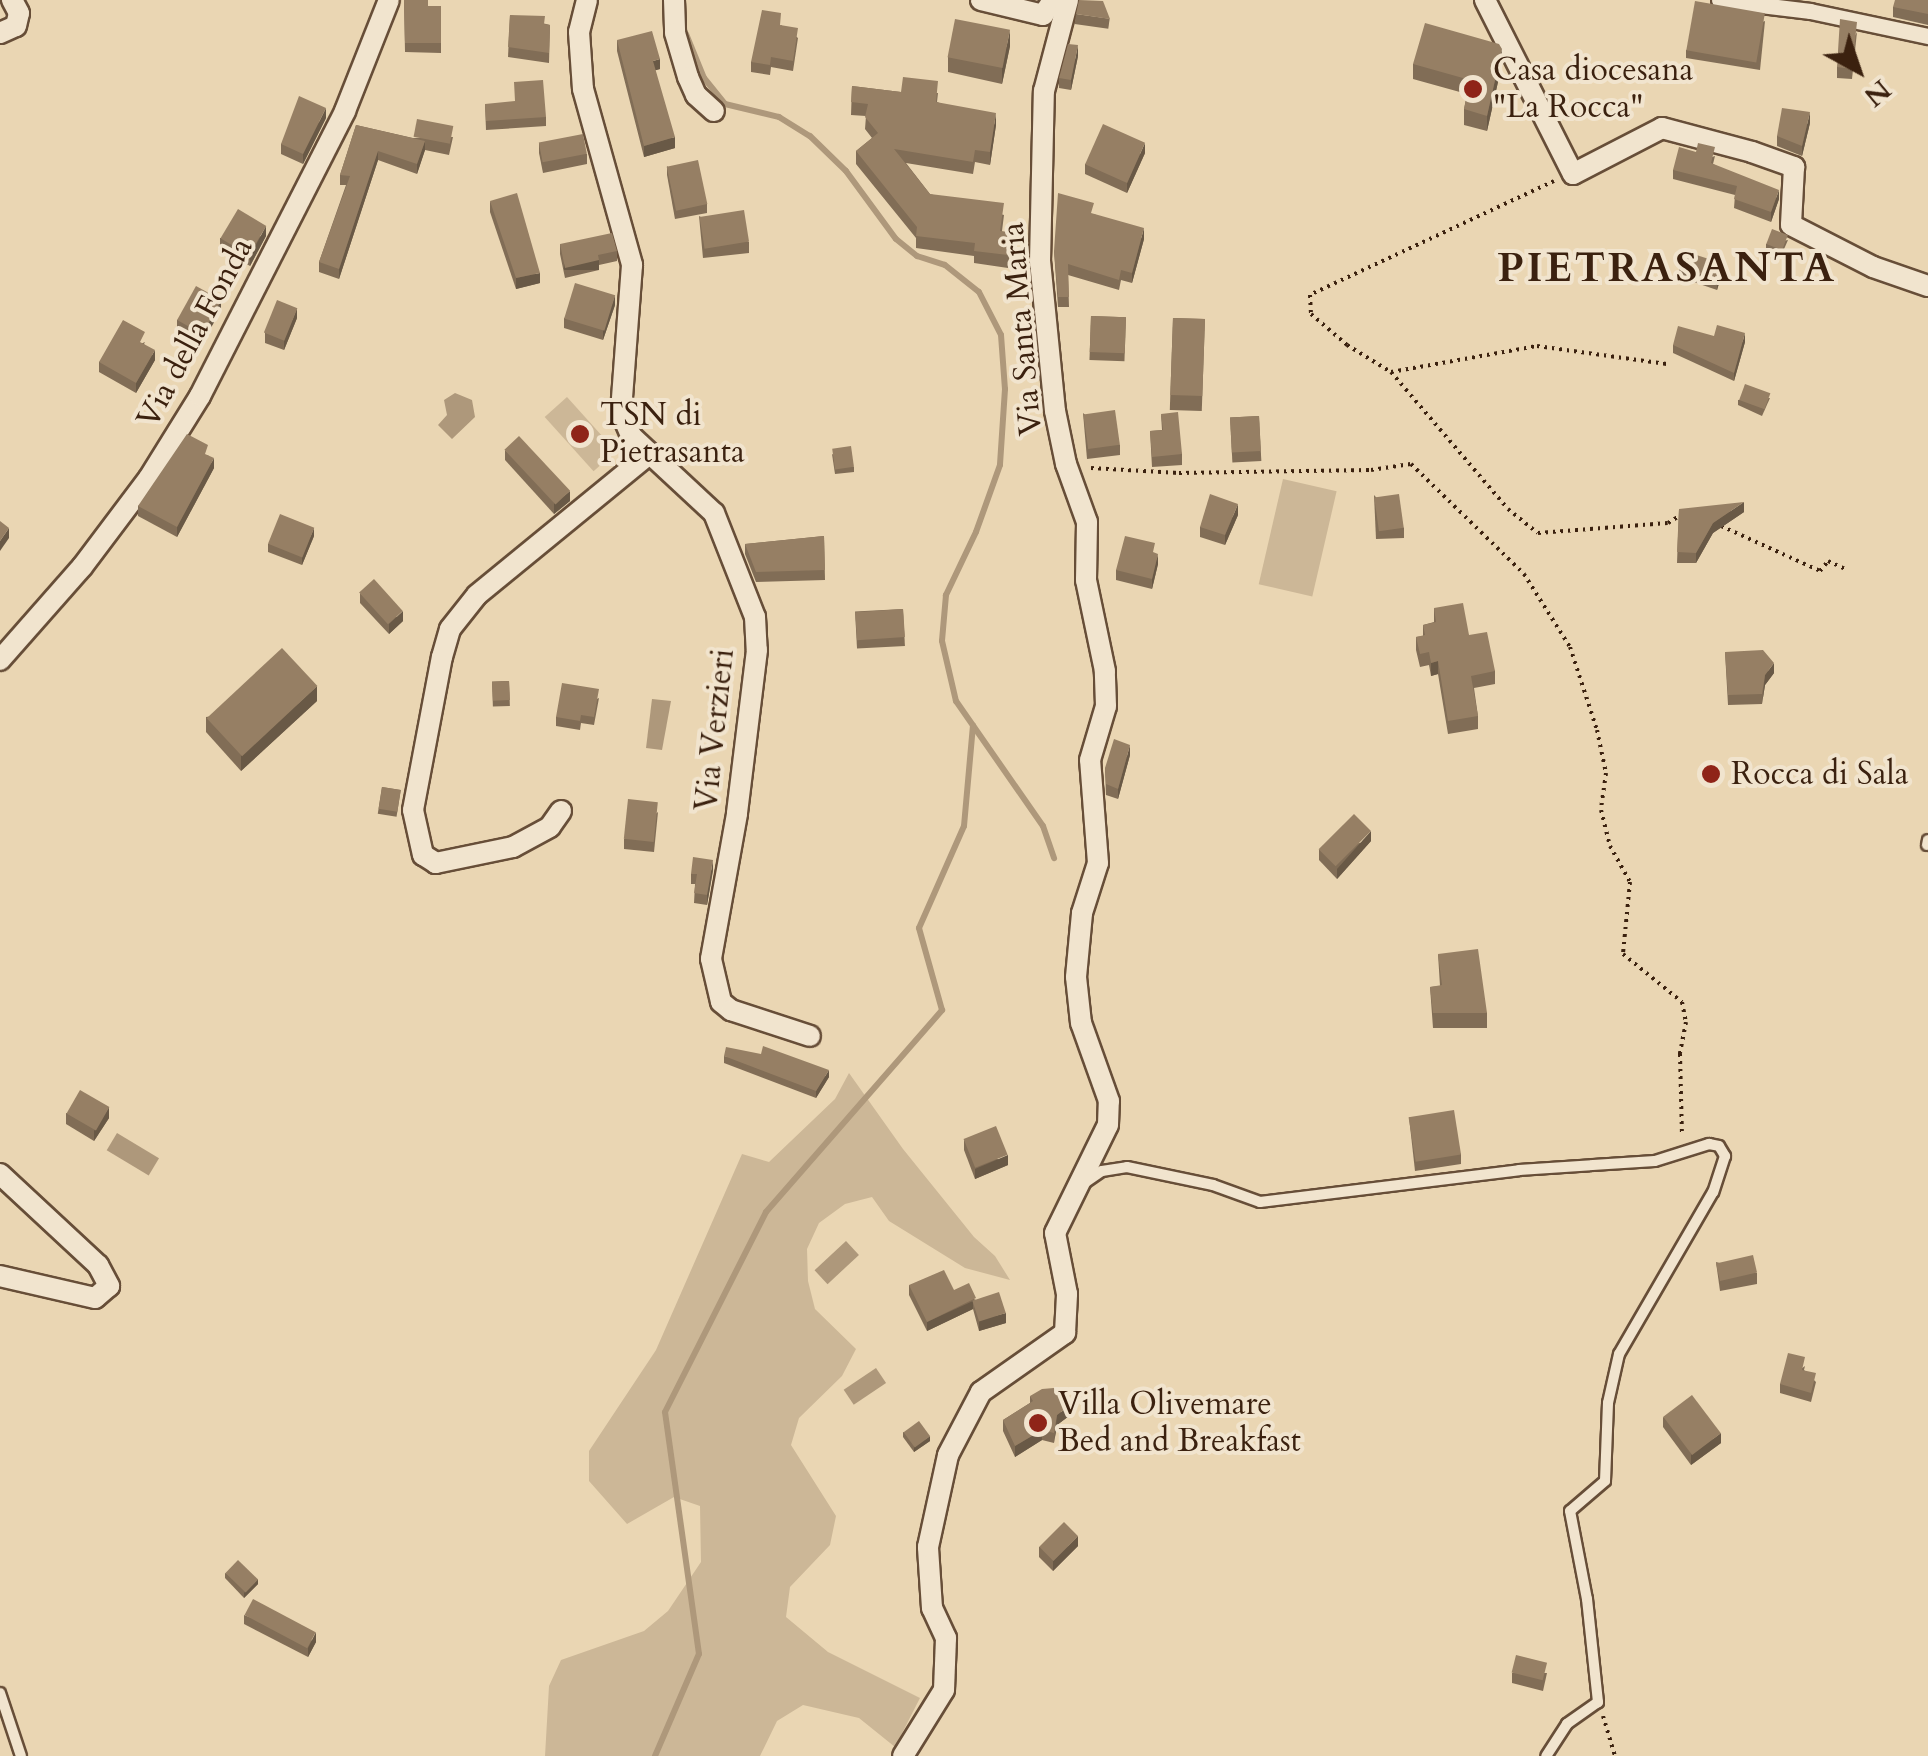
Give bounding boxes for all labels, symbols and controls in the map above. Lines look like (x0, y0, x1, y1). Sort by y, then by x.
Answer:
north arrow (1808, 20, 1908, 120)
place label: Casa diocesana "La Rocca" (1493, 52, 1693, 127)
text: N (1856, 71, 1899, 115)
marker: Casa diocesana "La Rocca" (1462, 78, 1484, 100)
street label: Via Santa Maria (994, 221, 1050, 437)
street label: Via della Fonda (129, 231, 261, 435)
district label: PIETRASANTA (1497, 243, 1837, 293)
place label: TSN di Pietrasanta (600, 397, 745, 472)
marker: TSN di Pietrasanta (569, 423, 591, 445)
street label: Via Verzieri (687, 647, 743, 813)
place label: Rocca di Sala (1731, 755, 1909, 793)
marker: Rocca di Sala (1700, 763, 1722, 785)
place label: Villa Olivemare Bed and Breakfast (1058, 1386, 1301, 1461)
marker: Villa Olivemare Bed and Breakfast (1027, 1412, 1049, 1434)

